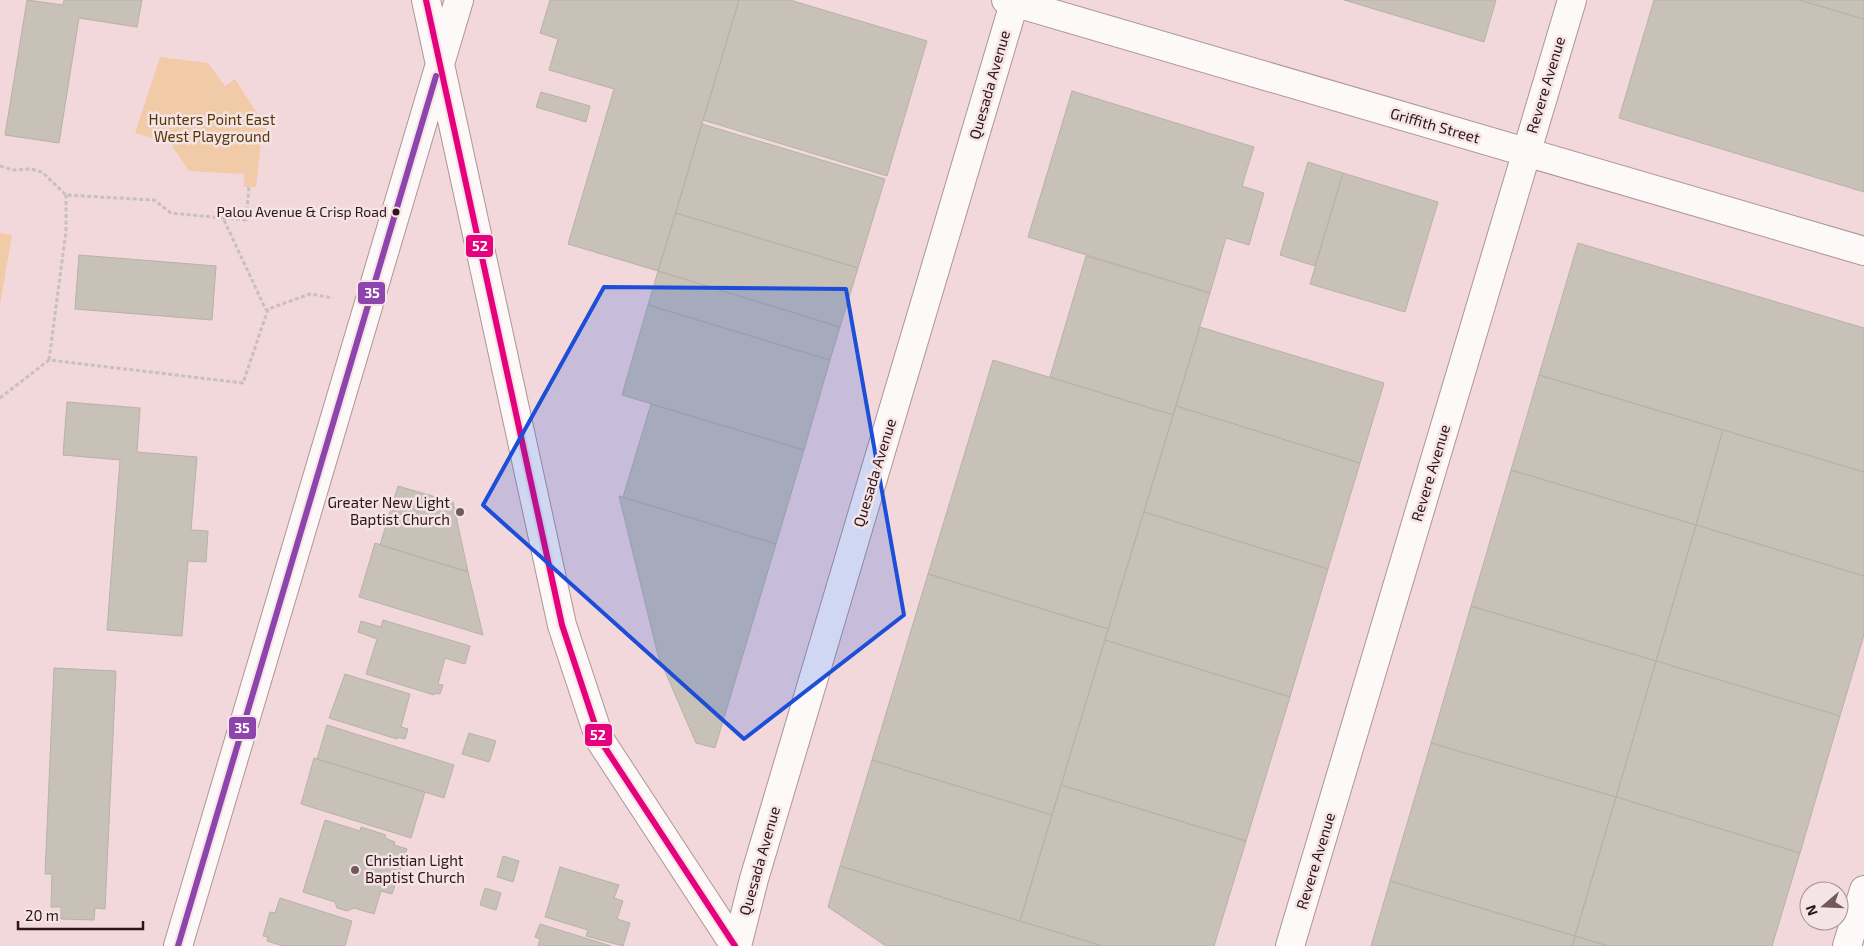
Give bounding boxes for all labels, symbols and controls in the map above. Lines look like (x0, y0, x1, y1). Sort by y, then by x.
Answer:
street label: Quesada Avenue (965, 28, 1014, 142)
street label: Revere Avenue (1522, 34, 1568, 135)
street label: Griffith Street (1388, 104, 1483, 147)
park label: Hunters Point East West Playground (149, 110, 276, 145)
place label: Palou Avenue & Crisp Road (217, 203, 387, 220)
marker: Palou Avenue & Crisp Road (391, 207, 401, 217)
line badge: 52 (465, 234, 494, 258)
text: 52 (472, 237, 488, 254)
line badge: 35 (357, 281, 386, 305)
text: 35 (364, 284, 380, 301)
street label: Quesada Avenue (849, 416, 900, 529)
street label: Revere Avenue (1407, 422, 1453, 523)
place label: Greater New Light Baptist Church (327, 493, 450, 528)
marker: Greater New Light Baptist Church (454, 506, 466, 518)
line badge: 35 (228, 716, 257, 740)
text: 35 (234, 719, 250, 736)
line badge: 52 (584, 723, 613, 747)
text: 52 (590, 726, 606, 743)
street label: Quesada Avenue (735, 804, 784, 918)
street label: Revere Avenue (1292, 810, 1338, 911)
place label: Christian Light Baptist Church (365, 851, 465, 886)
marker: Christian Light Baptist Church (349, 864, 361, 876)
north arrow (1799, 881, 1849, 931)
scale bar (18, 898, 142, 930)
text: N (1802, 903, 1821, 918)
text: 20 m (25, 906, 59, 924)

